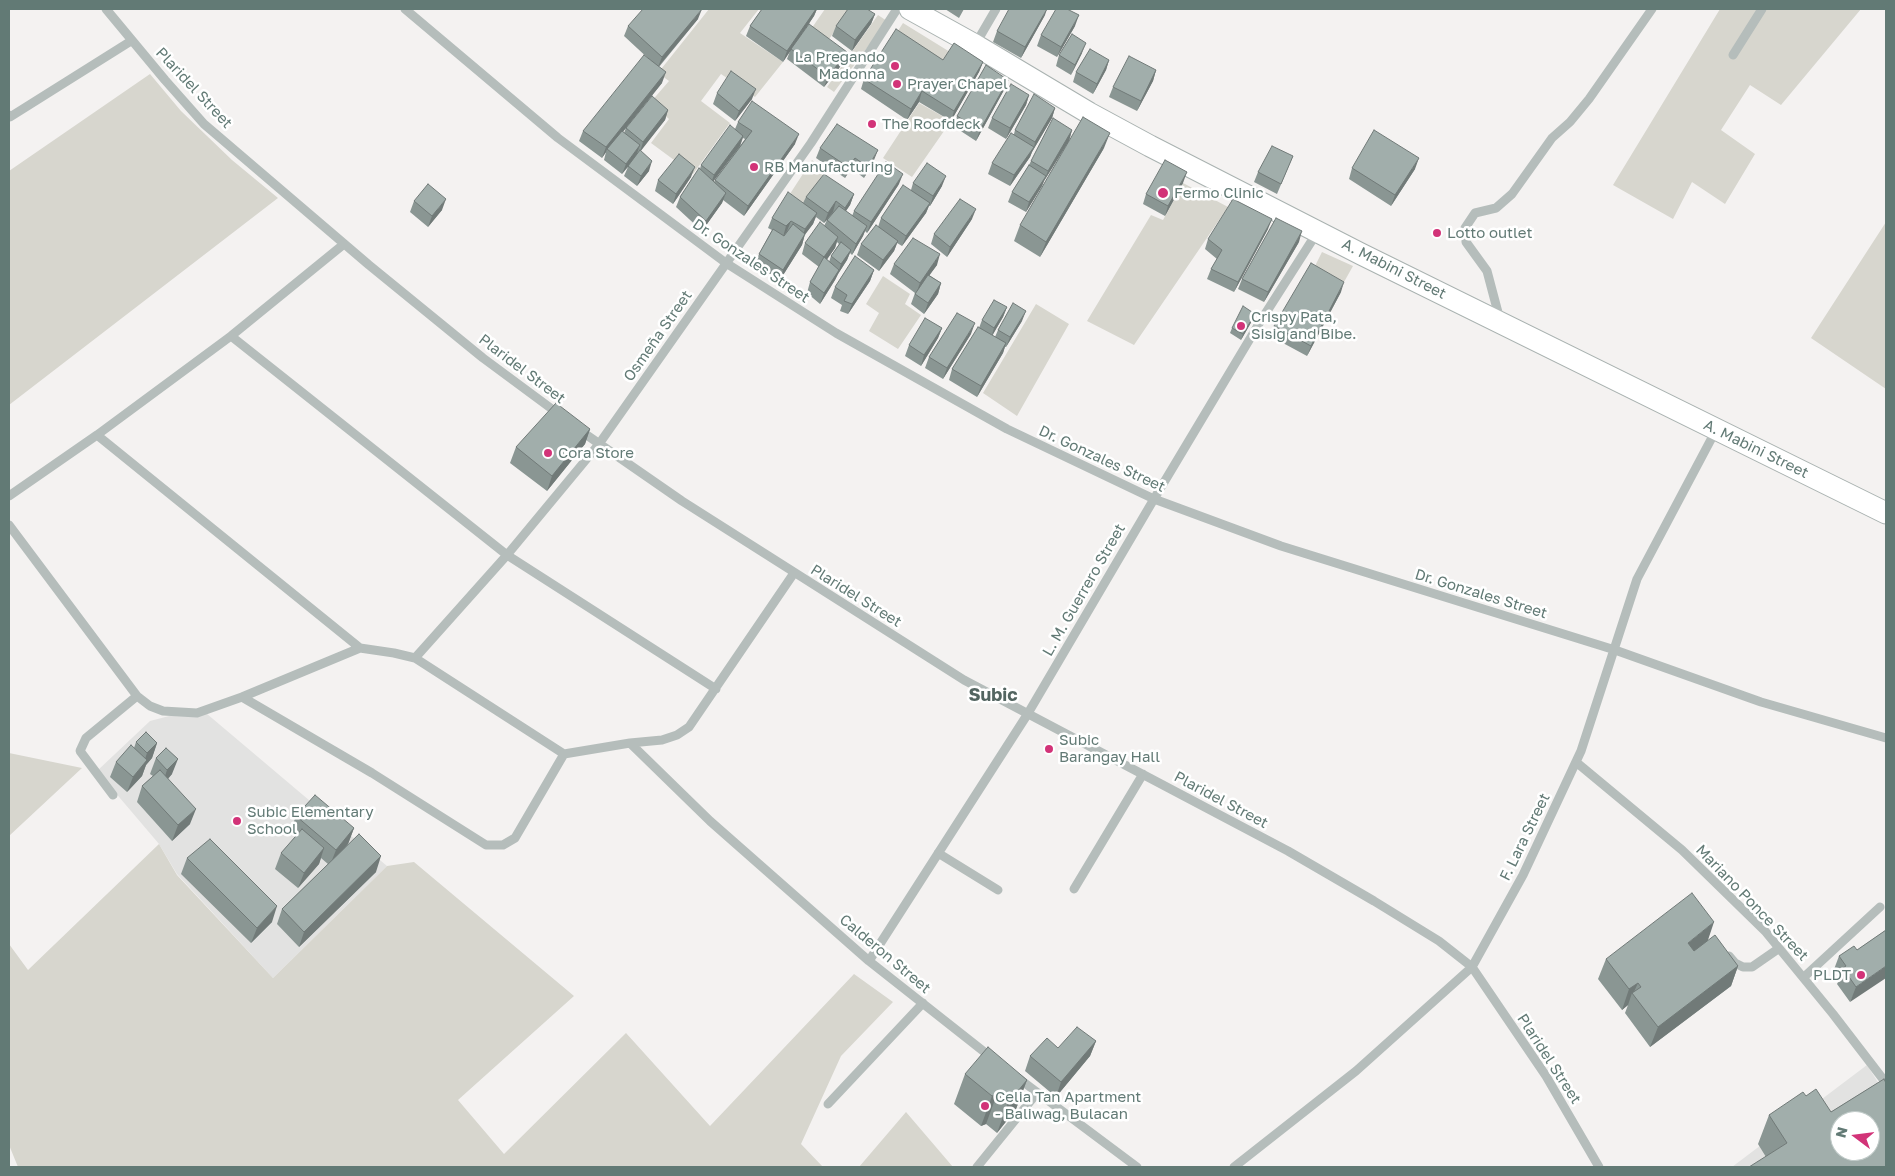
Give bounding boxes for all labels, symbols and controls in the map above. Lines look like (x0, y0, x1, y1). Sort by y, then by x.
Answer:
street label: Plaridel Street (152, 44, 236, 132)
place label: La Pregando Madonna (795, 48, 885, 83)
marker: La Pregando Madonna (889, 60, 901, 72)
place label: Prayer Chapel (907, 75, 1008, 93)
marker: Prayer Chapel (891, 78, 903, 90)
place label: The Roofdeck (882, 115, 981, 133)
marker: The Roofdeck (866, 118, 878, 130)
place label: RB Manufacturing (764, 158, 893, 176)
marker: RB Manufacturing (748, 161, 760, 173)
place label: Fermo Clinic (1174, 184, 1264, 202)
marker: Fermo Clinic (1156, 186, 1170, 200)
street label: Dr. Gonzales Street (689, 215, 813, 307)
place label: Lotto outlet (1447, 224, 1532, 242)
marker: Lotto outlet (1431, 227, 1443, 239)
street label: A. Mabini Street (1339, 235, 1449, 303)
street label: Osmeña Street (620, 287, 696, 385)
place label: Crispy Pata, Sisig and Bibe. (1251, 308, 1356, 343)
marker: Crispy Pata, Sisig and Bibe. (1235, 320, 1247, 332)
street label: Plaridel Street (475, 331, 569, 407)
street label: A. Mabini Street (1701, 416, 1811, 482)
street label: Dr. Gonzales Street (1036, 422, 1168, 496)
place label: Cora Store (558, 444, 634, 462)
marker: Cora Store (542, 447, 554, 459)
street label: L. M. Guerrero Street (1039, 521, 1129, 659)
street label: Plaridel Street (807, 561, 905, 631)
street label: Dr. Gonzales Street (1413, 565, 1549, 623)
district label: Subic (968, 684, 1018, 706)
place label: Subic Barangay Hall (1059, 731, 1160, 766)
marker: Subic Barangay Hall (1043, 743, 1055, 755)
street label: Plaridel Street (1171, 768, 1271, 832)
street label: F. Lara Street (1496, 790, 1554, 884)
place label: Subic Elementary School (247, 803, 374, 838)
marker: Subic Elementary School (231, 815, 243, 827)
street label: Mariano Ponce Street (1692, 841, 1812, 965)
street label: Calderon Street (836, 911, 934, 997)
place label: PLDT (1813, 966, 1851, 984)
marker: PLDT (1855, 969, 1867, 981)
street label: Plaridel Street (1513, 1011, 1585, 1107)
place label: Celia Tan Apartment - Baliwag, Bulacan (995, 1088, 1141, 1123)
marker: Celia Tan Apartment - Baliwag, Bulacan (979, 1100, 991, 1112)
north arrow (1830, 1111, 1880, 1161)
text: N (1831, 1125, 1851, 1140)

